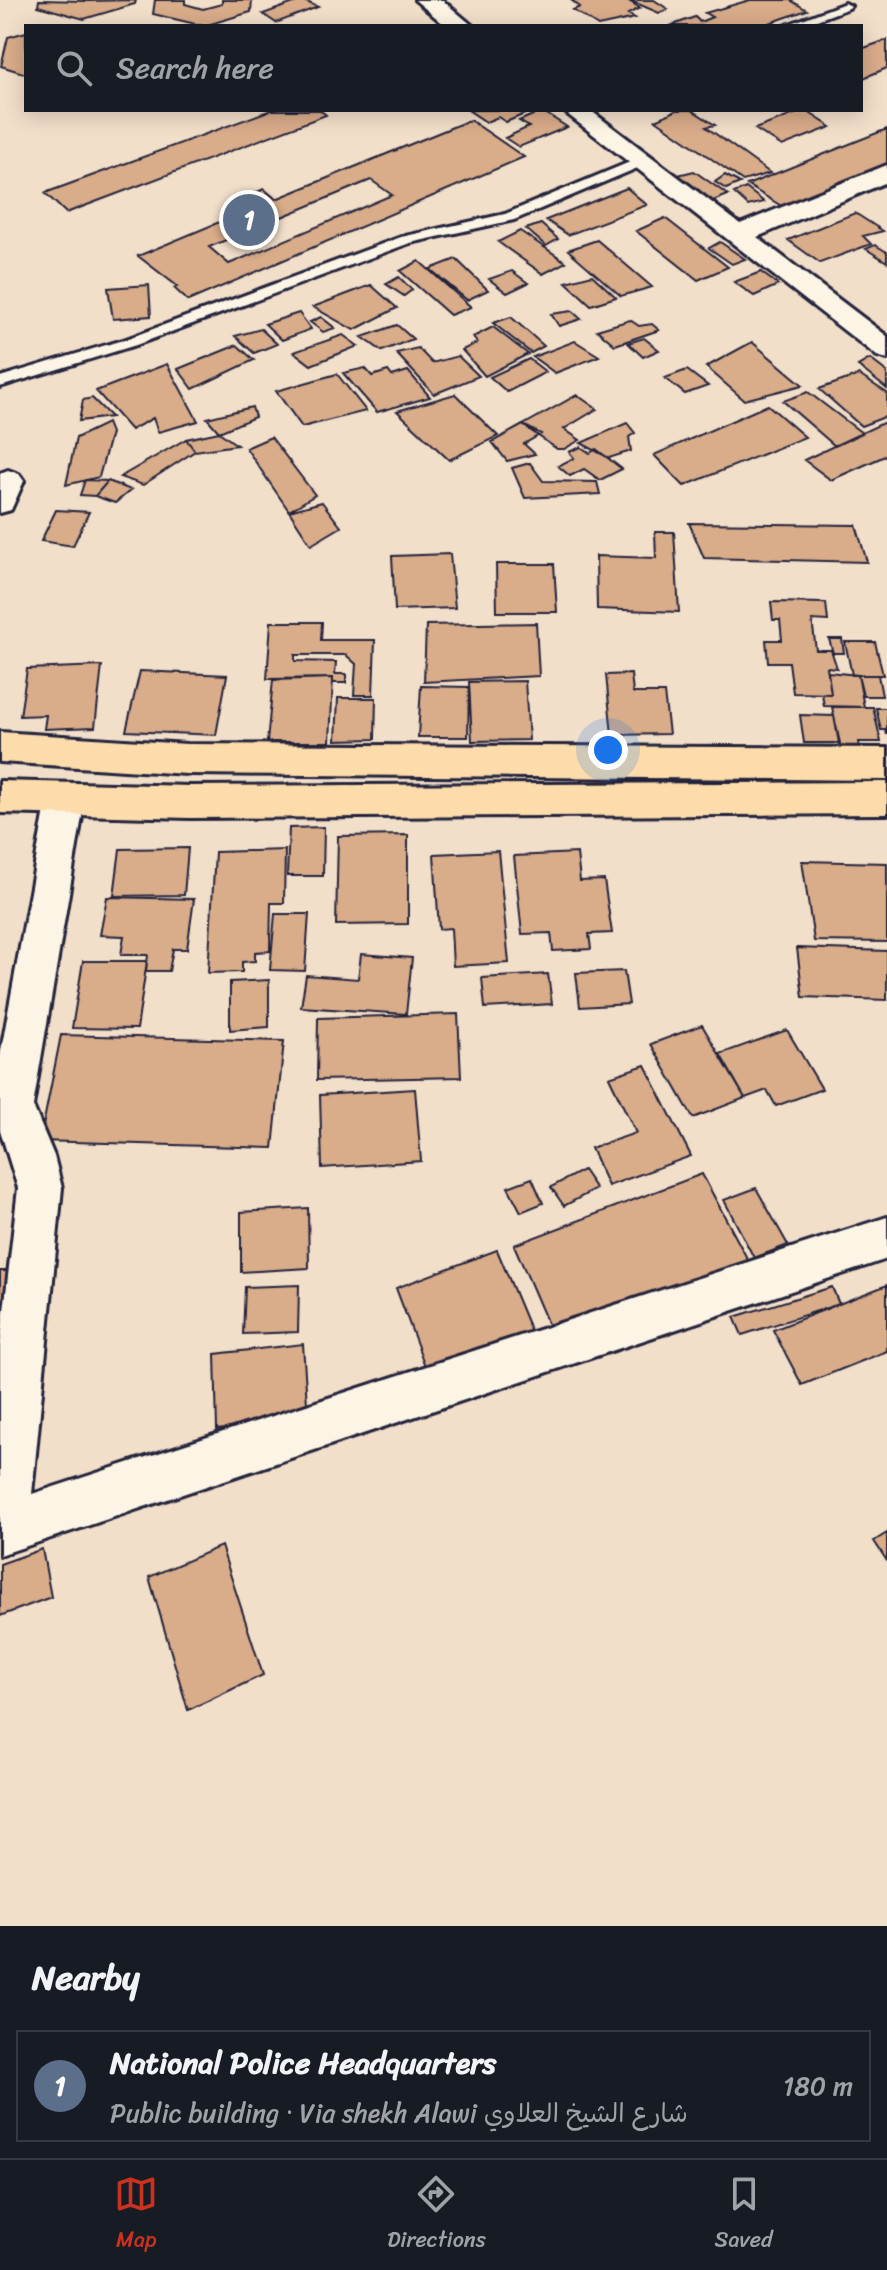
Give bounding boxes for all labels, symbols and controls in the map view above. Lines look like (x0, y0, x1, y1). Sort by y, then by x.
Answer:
search box (24, 24, 863, 112)
text: Search here (116, 41, 274, 95)
icon: search (52, 46, 96, 90)
pin: 1 (223, 190, 275, 250)
your location (588, 730, 628, 770)
text: Nearby (32, 1948, 140, 2008)
text: National Police Headquarters (110, 2036, 496, 2090)
text: 1 (54, 2063, 66, 2109)
text: 180 m (783, 2063, 853, 2109)
text: Public building · Via shekh Alawi شارع الشيخ العلاوي (110, 2090, 688, 2136)
tab: Map (114, 2172, 158, 2259)
tab: Directions (387, 2172, 486, 2259)
tab: Saved (715, 2172, 773, 2259)

